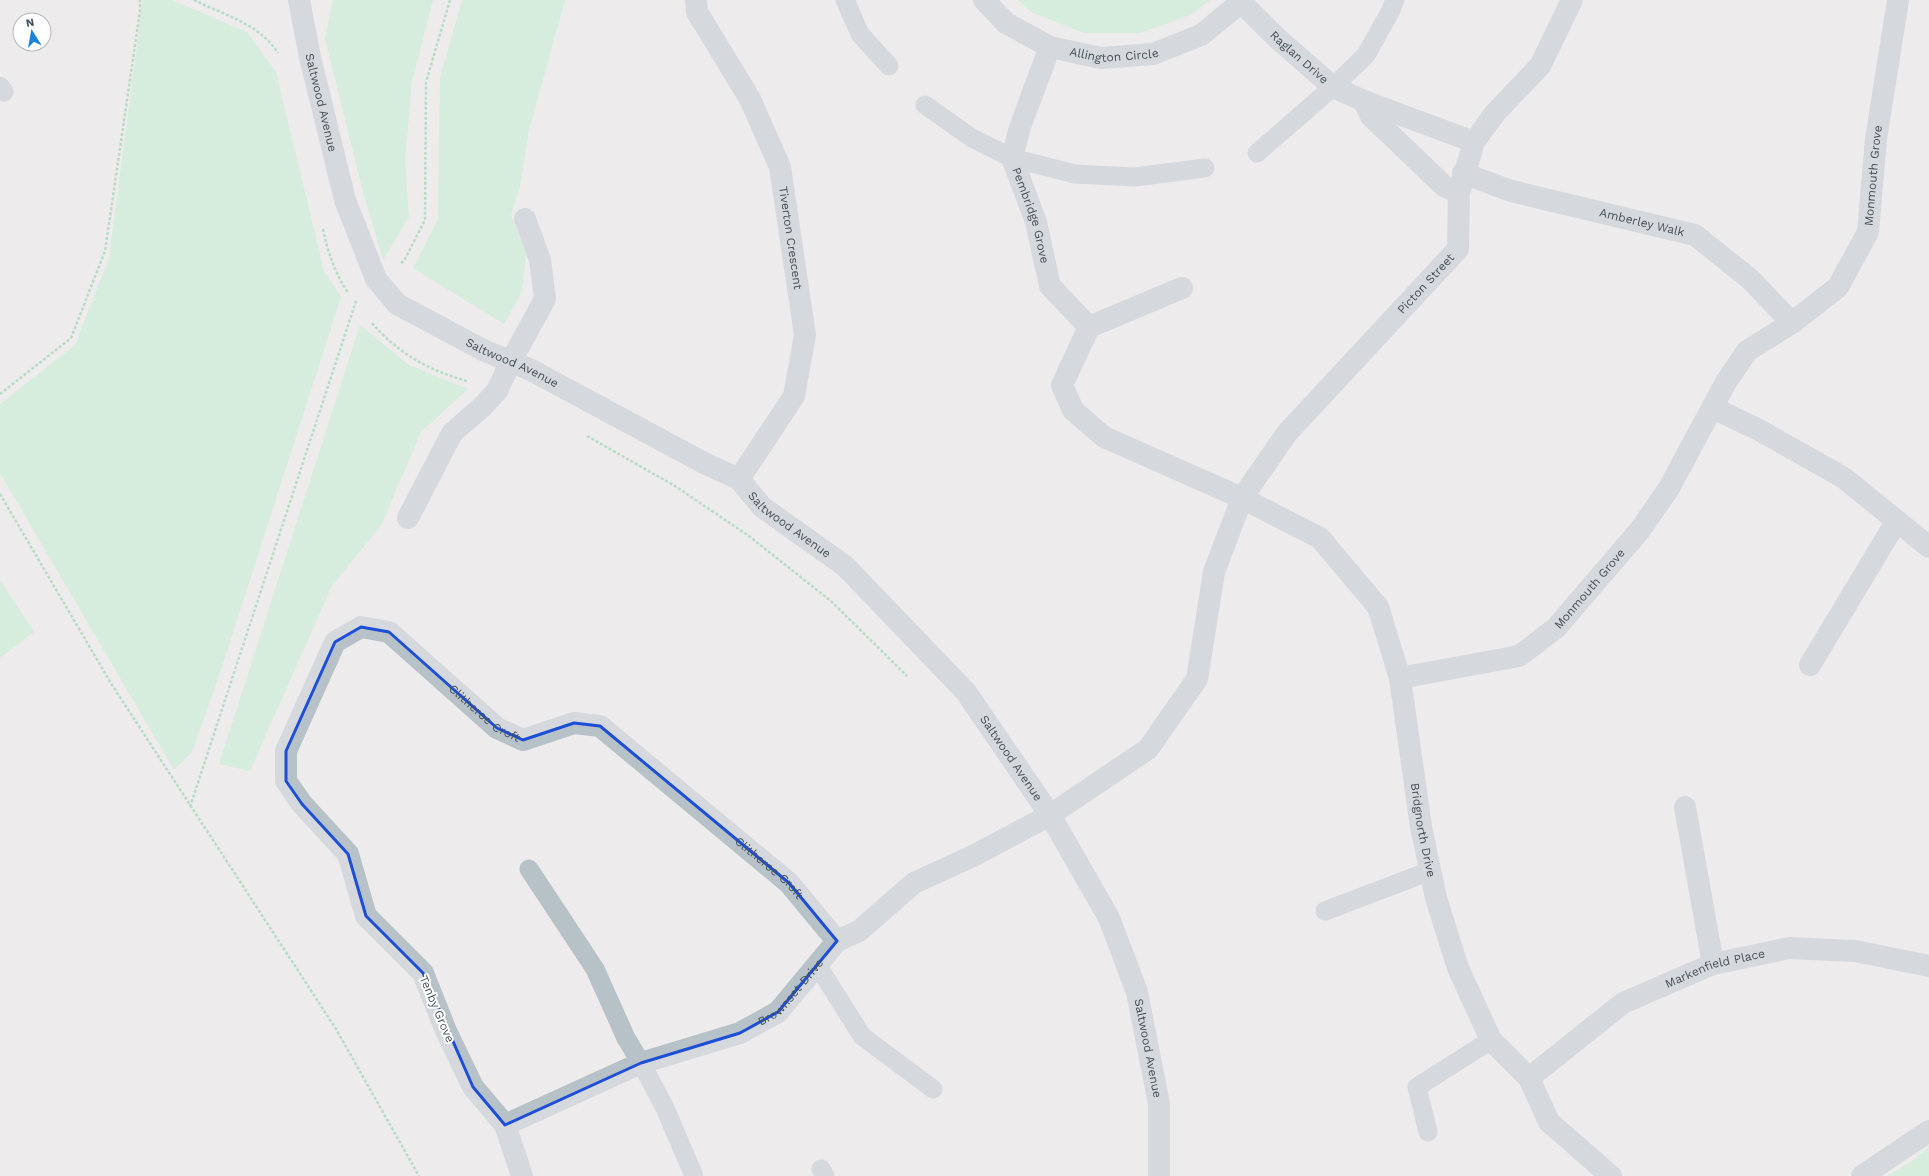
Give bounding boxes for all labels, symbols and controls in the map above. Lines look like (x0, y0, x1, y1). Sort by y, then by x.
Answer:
north arrow (12, 12, 52, 52)
text: N (25, 16, 35, 30)
street label: Raglan Drive (1267, 28, 1331, 87)
street label: Allington Circle (1068, 44, 1161, 65)
street label: Saltwood Avenue (302, 52, 340, 153)
street label: Monmouth Grove (1862, 124, 1885, 227)
street label: Pembridge Grove (1009, 165, 1052, 265)
street label: Tiverton Crescent (776, 185, 805, 290)
street label: Amberley Walk (1598, 205, 1686, 239)
street label: Picton Street (1394, 251, 1457, 317)
street label: Saltwood Avenue (463, 335, 561, 390)
street label: Saltwood Avenue (745, 489, 834, 561)
street label: Monmouth Grove (1551, 546, 1628, 632)
street label: Clitheroe Croft (446, 682, 522, 745)
street label: Saltwood Avenue (977, 713, 1045, 804)
street label: Bridgnorth Drive (1408, 782, 1438, 878)
street label: Clitheroe Croft (732, 834, 806, 902)
street label: Markenfield Place (1663, 946, 1766, 991)
street label: Brownset Drive (755, 956, 826, 1029)
street label: Tenby Grove (417, 973, 457, 1045)
street label: Saltwood Avenue (1131, 997, 1165, 1099)

